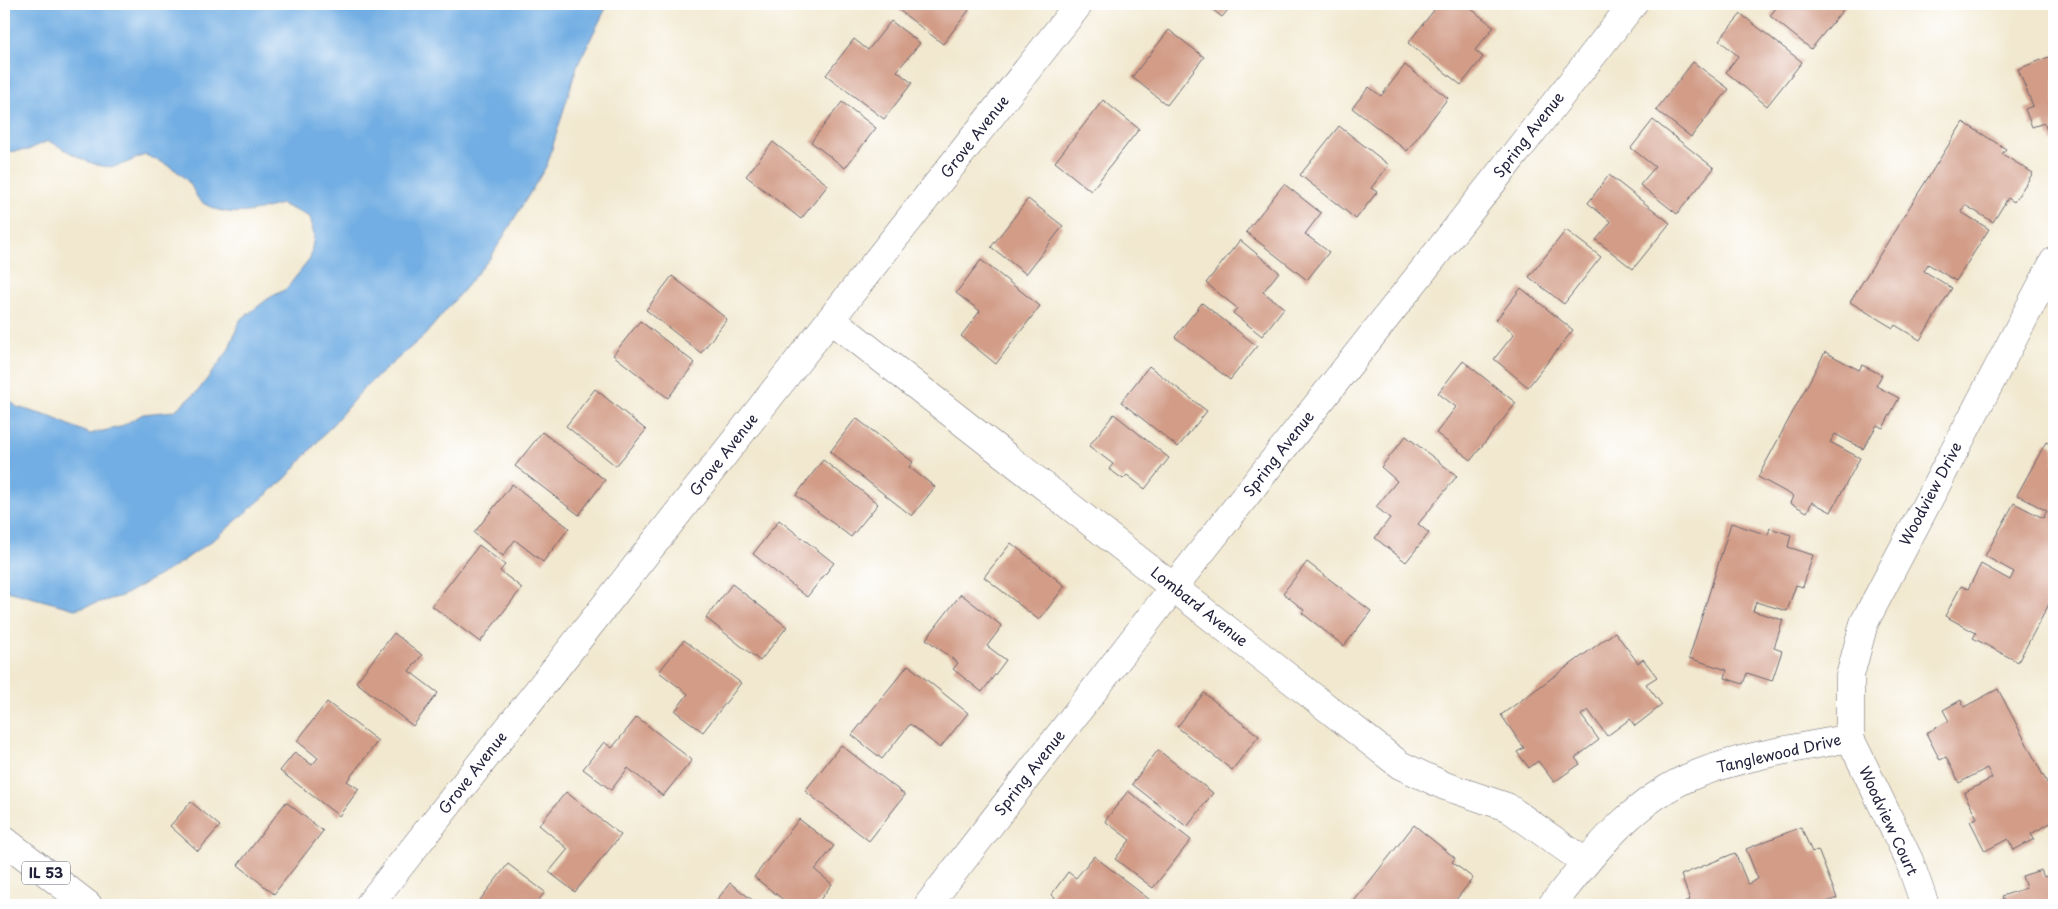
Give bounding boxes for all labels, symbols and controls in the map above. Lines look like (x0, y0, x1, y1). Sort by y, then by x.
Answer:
street label: Spring Avenue (1487, 86, 1569, 182)
street label: Grove Avenue (934, 90, 1014, 182)
street label: Spring Avenue (1237, 405, 1319, 501)
street label: Grove Avenue (683, 408, 763, 500)
street label: Woodview Drive (1893, 437, 1967, 549)
street label: Lombard Avenue (1146, 560, 1254, 651)
street label: Spring Avenue (988, 724, 1070, 820)
street label: Grove Avenue (432, 726, 512, 818)
street label: Tanglewood Drive (1714, 727, 1843, 778)
street label: Woodview Court (1854, 762, 1925, 879)
road number: IL 53 (22, 861, 70, 884)

